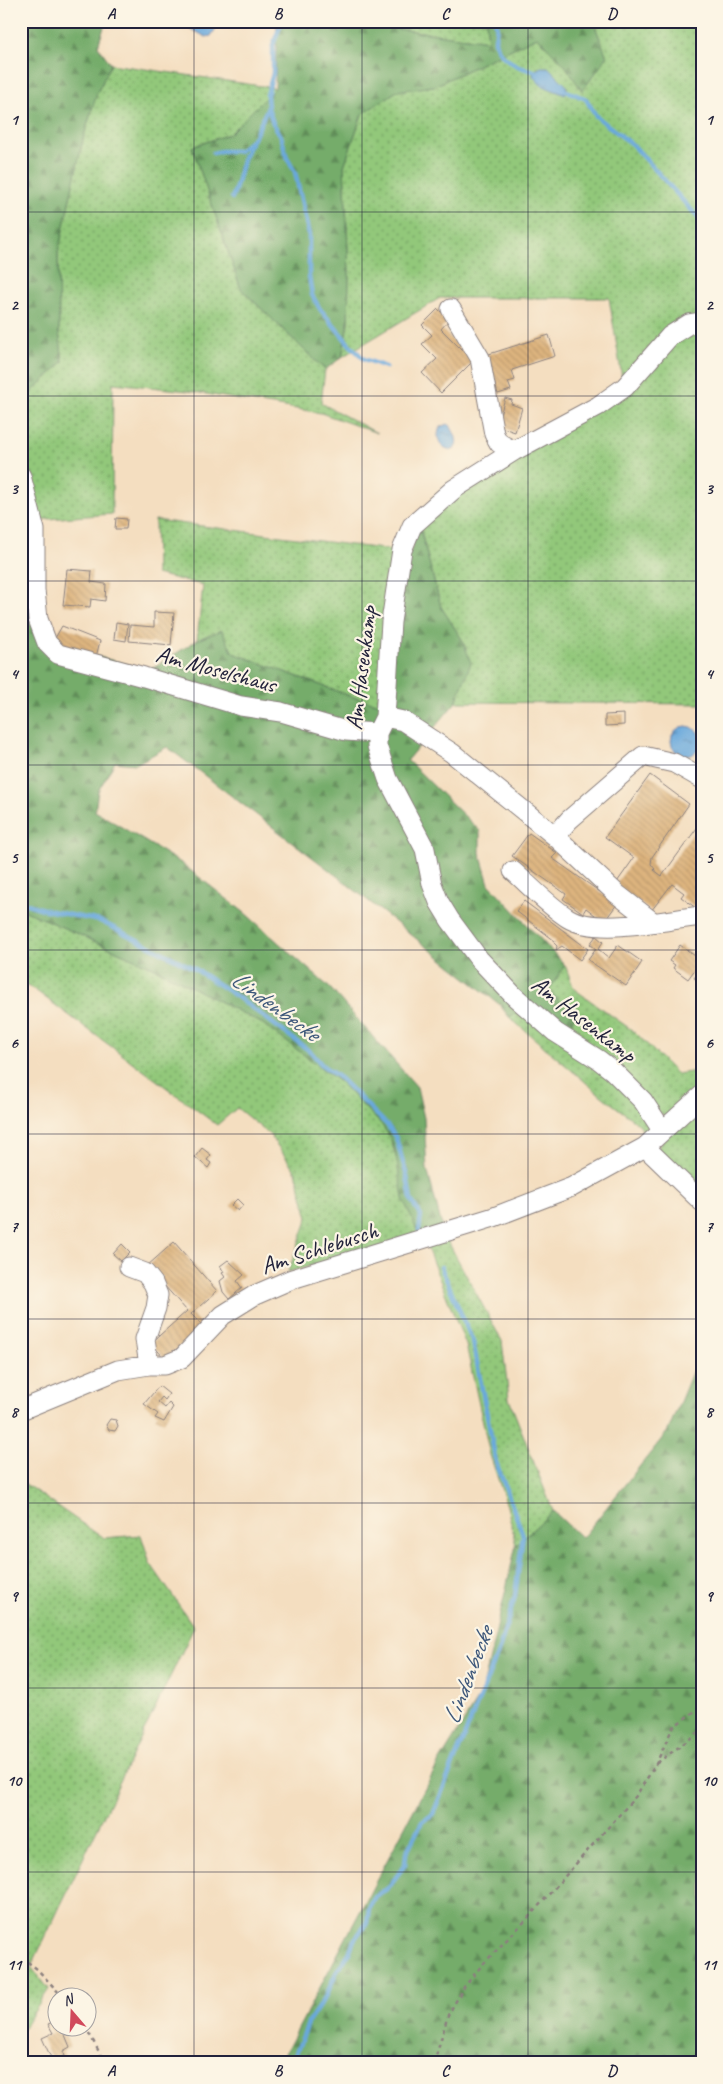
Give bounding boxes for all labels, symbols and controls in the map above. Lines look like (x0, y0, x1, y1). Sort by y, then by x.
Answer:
text: A (107, 4, 117, 24)
text: B (274, 4, 284, 24)
text: C (441, 4, 451, 24)
text: D (607, 4, 618, 24)
text: 1 (10, 110, 19, 130)
text: 1 (705, 110, 714, 130)
text: 2 (10, 295, 19, 315)
text: 2 (705, 295, 714, 315)
text: 3 (10, 479, 19, 499)
text: 3 (705, 479, 714, 499)
street label: Am Hasenkamp (339, 603, 384, 732)
street label: Am Moselshaus (153, 639, 281, 700)
text: 4 (10, 664, 19, 684)
text: 4 (705, 664, 714, 684)
text: 5 (11, 848, 20, 868)
text: 5 (706, 848, 715, 868)
water label: Lindenbecke (225, 963, 329, 1051)
street label: Am Hasenkamp (526, 969, 644, 1070)
text: 6 (10, 1033, 19, 1053)
text: 6 (705, 1033, 714, 1053)
street label: Am Schlebusch (257, 1215, 382, 1281)
text: 7 (10, 1217, 19, 1237)
text: 7 (705, 1217, 714, 1237)
text: 8 (10, 1402, 19, 1422)
text: 8 (705, 1402, 714, 1422)
text: 9 (10, 1586, 19, 1606)
text: 9 (705, 1586, 714, 1606)
water label: Lindenbecke (435, 1619, 502, 1728)
text: 10 (7, 1771, 23, 1791)
text: 10 (702, 1771, 718, 1791)
text: 11 (7, 1955, 23, 1975)
text: 11 (702, 1955, 718, 1975)
north arrow (48, 1986, 98, 2036)
text: N (61, 1990, 77, 2010)
text: A (107, 2061, 117, 2081)
text: B (274, 2061, 284, 2081)
text: C (441, 2061, 451, 2081)
text: D (607, 2061, 618, 2081)

